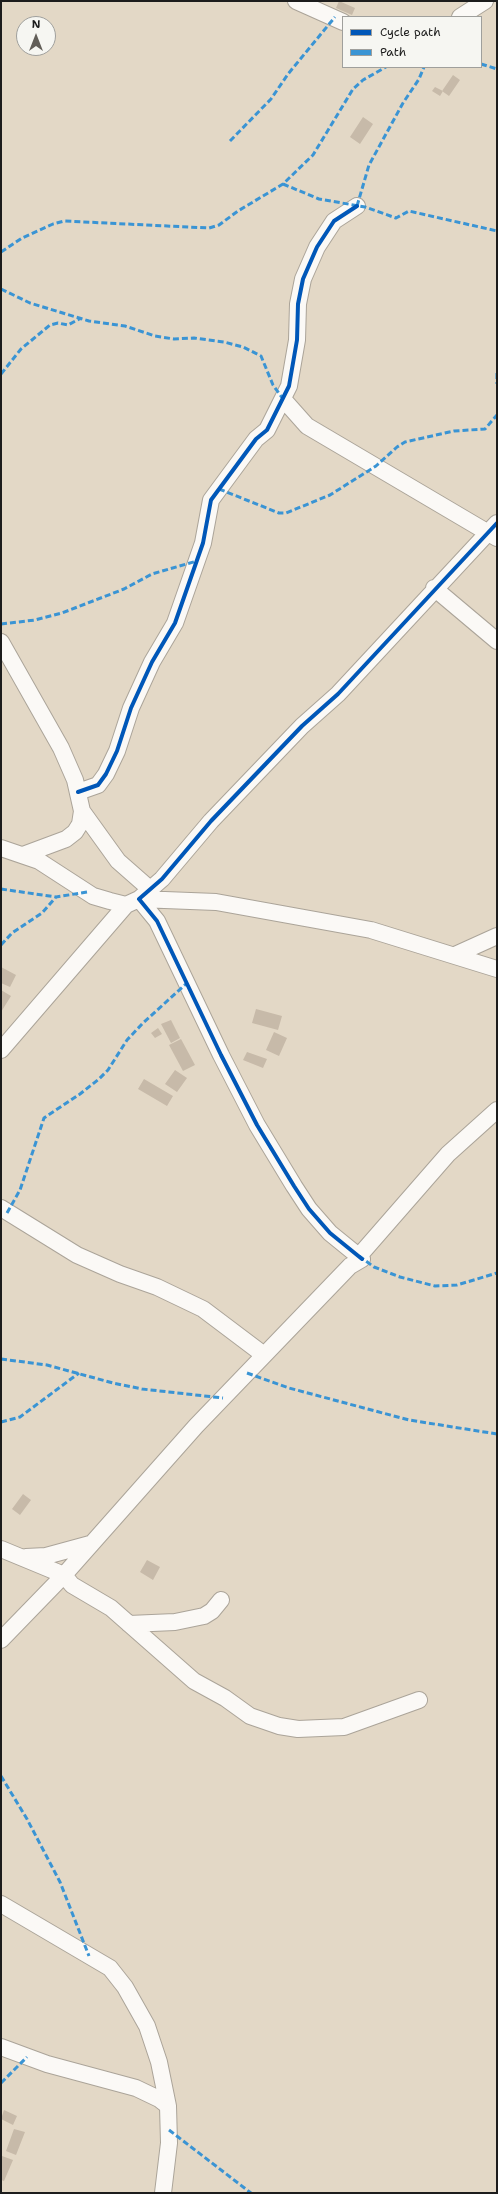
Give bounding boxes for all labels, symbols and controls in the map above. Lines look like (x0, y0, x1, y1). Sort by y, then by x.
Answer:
north arrow (16, 16, 56, 56)
legend (342, 16, 482, 68)
text: N (32, 17, 40, 32)
text: Cycle path (380, 24, 441, 40)
text: Path (380, 44, 406, 60)

